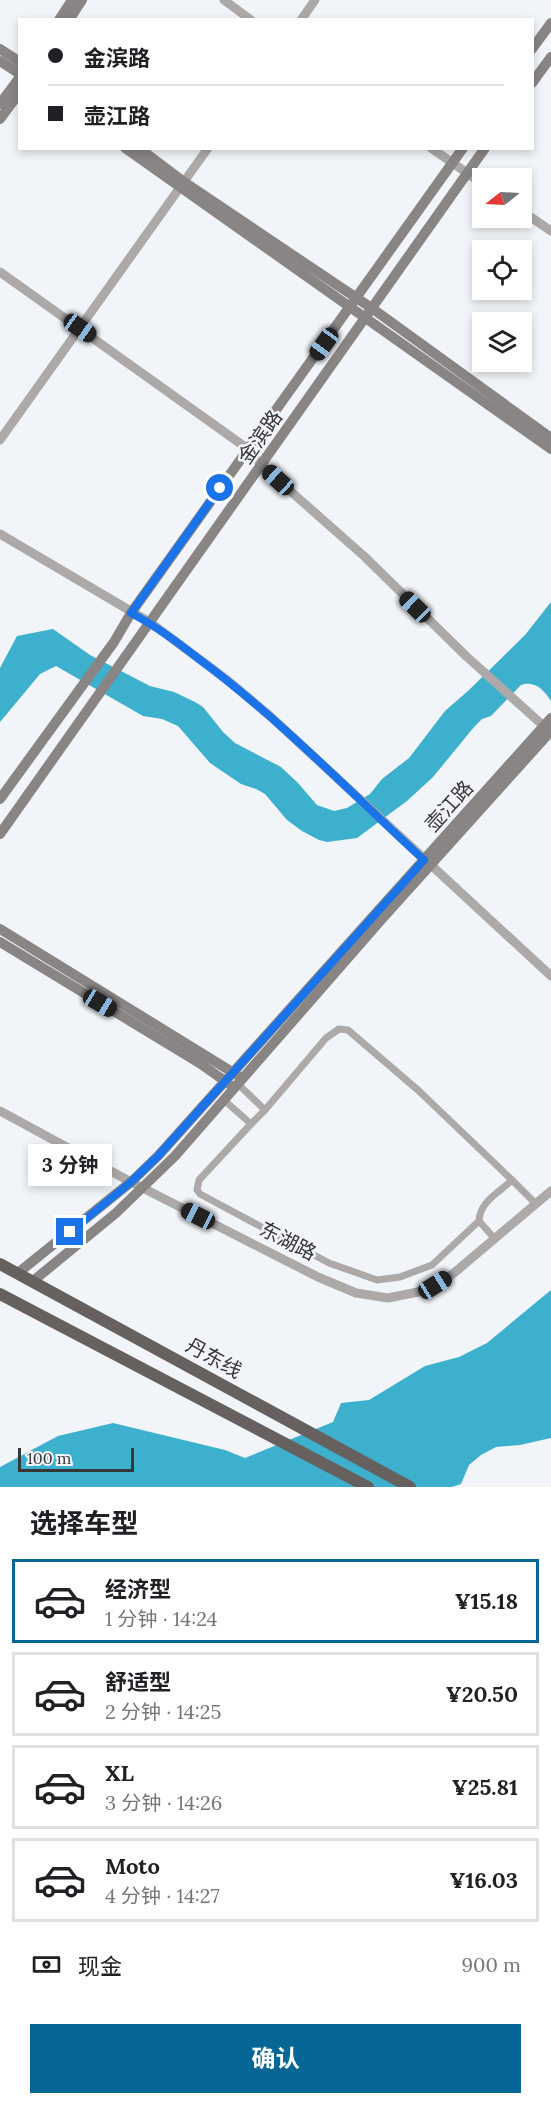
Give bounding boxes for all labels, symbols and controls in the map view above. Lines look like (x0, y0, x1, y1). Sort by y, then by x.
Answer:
text: 金滨路 (84, 44, 150, 72)
text: 壶江路 (84, 102, 150, 130)
north arrow (472, 168, 532, 228)
map controls (472, 168, 532, 372)
button: locate (472, 240, 532, 300)
car (60, 310, 100, 346)
button: layers (472, 312, 532, 372)
car (306, 324, 342, 364)
street label: 金滨路 (232, 405, 287, 468)
car (259, 461, 297, 499)
route start (206, 474, 233, 501)
car (396, 588, 434, 626)
street label: 壶江路 (419, 775, 478, 836)
car (80, 986, 120, 1020)
callout: 3 分钟 (28, 1145, 112, 1187)
text: 3 分钟 (42, 1152, 98, 1177)
car (178, 1200, 218, 1232)
street label: 东湖路 (256, 1216, 321, 1265)
route end (56, 1218, 83, 1245)
car (415, 1268, 455, 1302)
street label: 丹东线 (182, 1332, 247, 1383)
scale bar (18, 1445, 134, 1472)
text: 100 m (27, 1448, 71, 1468)
text: 选择车型 (30, 1506, 138, 1540)
icon: car (33, 1574, 87, 1628)
text: 经济型 (105, 1575, 171, 1603)
text: ¥15.18 (455, 1587, 518, 1615)
text: 1 分钟 · 14:24 (105, 1606, 217, 1631)
icon: car (33, 1667, 87, 1721)
text: 舒适型 (105, 1668, 171, 1696)
text: ¥20.50 (446, 1680, 518, 1708)
text: 2 分钟 · 14:25 (105, 1699, 221, 1724)
text: XL (105, 1759, 134, 1787)
icon: car (33, 1760, 87, 1814)
text: ¥25.81 (452, 1773, 518, 1801)
text: 3 分钟 · 14:26 (105, 1790, 222, 1815)
text: Moto (105, 1852, 160, 1880)
icon: car (33, 1853, 87, 1907)
text: ¥16.03 (449, 1866, 518, 1894)
text: 4 分钟 · 14:27 (105, 1883, 220, 1908)
icon: cash (30, 1948, 63, 1981)
text: 现金 (78, 1952, 122, 1980)
text: 900 m (461, 1952, 521, 1977)
button: 确认 (30, 2024, 521, 2093)

